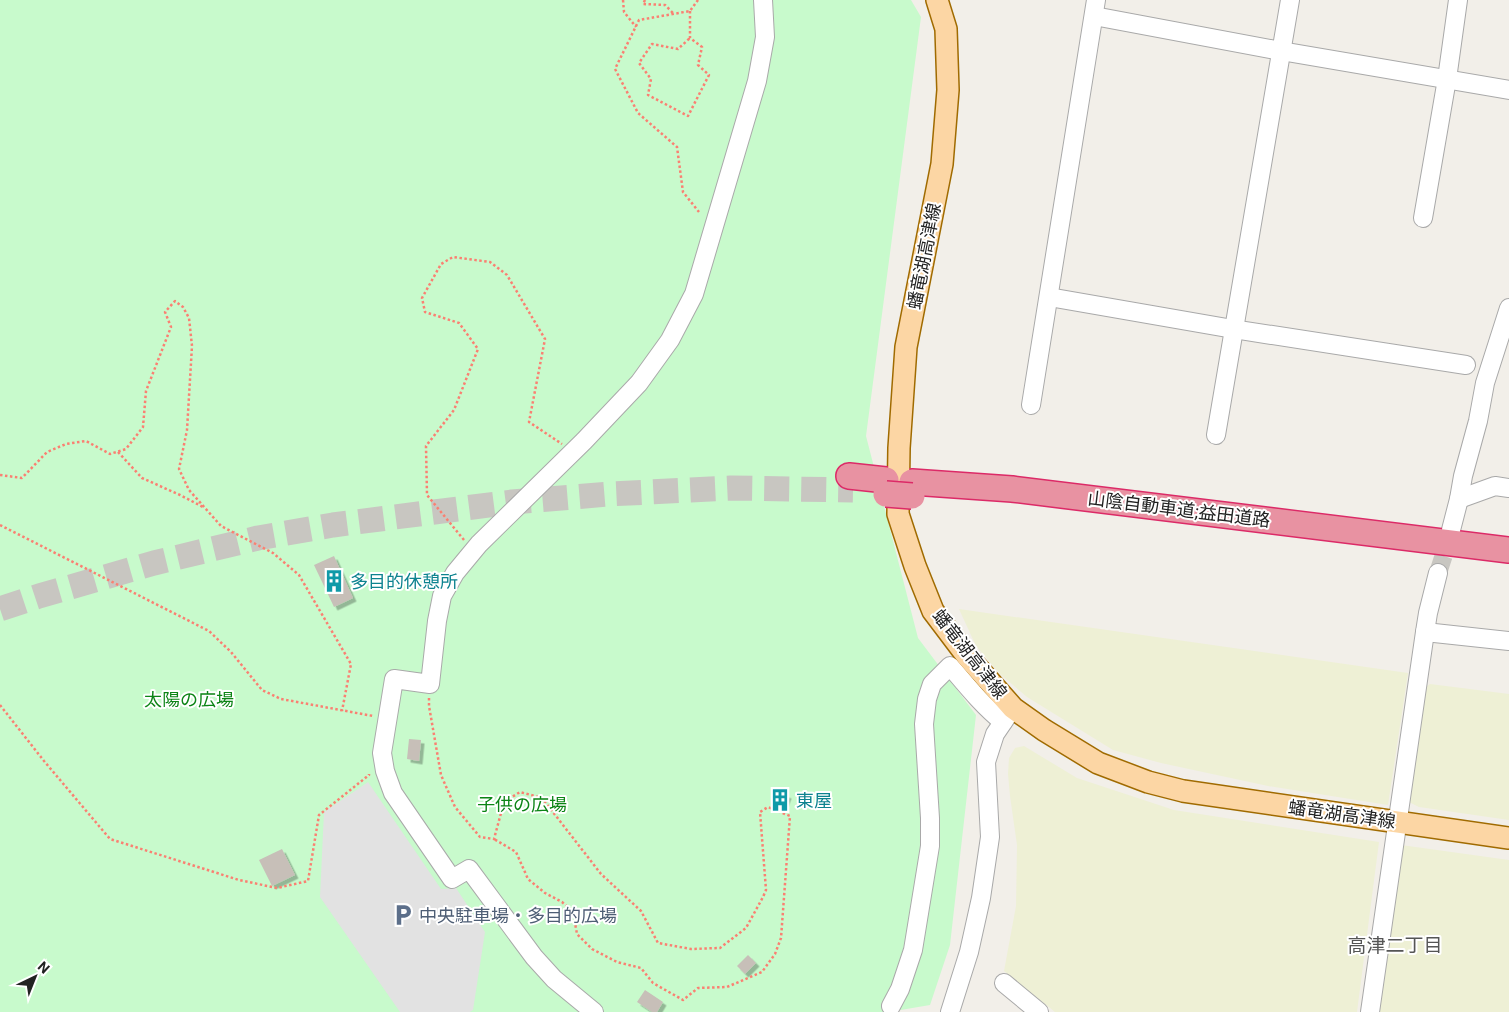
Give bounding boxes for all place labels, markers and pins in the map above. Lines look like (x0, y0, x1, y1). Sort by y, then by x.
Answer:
building icon: 多目的休憩所 (321, 568, 347, 594)
place label: 多目的休憩所 (350, 571, 458, 592)
building icon: 東屋 (767, 787, 793, 813)
place label: 東屋 (796, 790, 832, 811)
parking icon: 中央駐車場・多目的広場 (390, 902, 416, 928)
place label: 中央駐車場・多目的広場 (419, 905, 617, 926)

